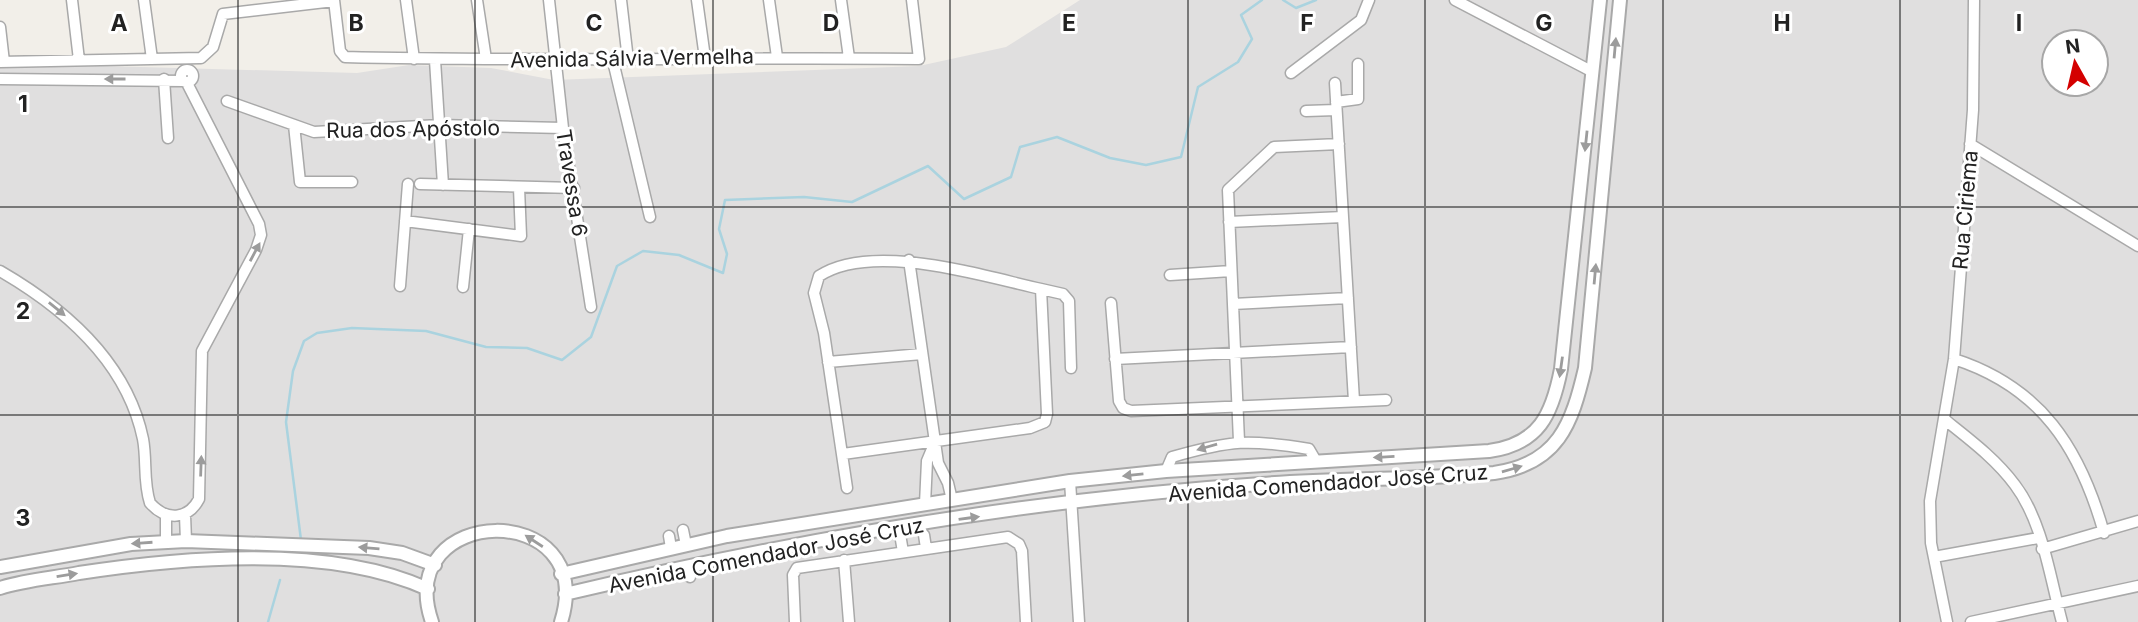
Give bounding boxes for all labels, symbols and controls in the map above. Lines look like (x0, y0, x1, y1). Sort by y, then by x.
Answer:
text: A (110, 9, 128, 37)
text: B (348, 9, 364, 37)
text: C (585, 9, 603, 37)
text: D (823, 9, 839, 37)
text: E (1062, 9, 1076, 37)
text: F (1300, 9, 1314, 37)
text: G (1535, 9, 1553, 37)
text: H (1773, 9, 1791, 37)
text: I (2016, 9, 2022, 37)
north arrow (2040, 28, 2110, 98)
text: N (2064, 34, 2081, 59)
one-way arrow (1610, 37, 1621, 59)
street label: Avenida Sálvia Vermelha (510, 43, 754, 73)
one-way arrow (104, 73, 126, 85)
text: 1 (18, 90, 28, 118)
street label: Rua dos Apóstolo (326, 115, 500, 143)
street label: Travessa 6 (551, 128, 593, 238)
one-way arrow (1580, 130, 1591, 152)
street label: Rua Ciriema (1947, 149, 1983, 271)
one-way arrow (248, 241, 260, 261)
one-way arrow (1589, 263, 1600, 285)
text: 2 (16, 297, 30, 325)
one-way arrow (47, 301, 65, 316)
one-way arrow (1555, 356, 1566, 378)
one-way arrow (1196, 442, 1217, 452)
one-way arrow (1373, 452, 1395, 463)
one-way arrow (195, 454, 206, 476)
street label: Avenida Comendador José Cruz (1167, 459, 1489, 507)
one-way arrow (1502, 463, 1523, 473)
one-way arrow (1122, 469, 1144, 480)
text: 3 (16, 504, 30, 532)
street label: Avenida Comendador José Cruz (606, 512, 926, 598)
one-way arrow (958, 512, 980, 523)
one-way arrow (524, 535, 544, 548)
one-way arrow (131, 538, 153, 549)
one-way arrow (358, 542, 380, 553)
one-way arrow (56, 569, 78, 580)

